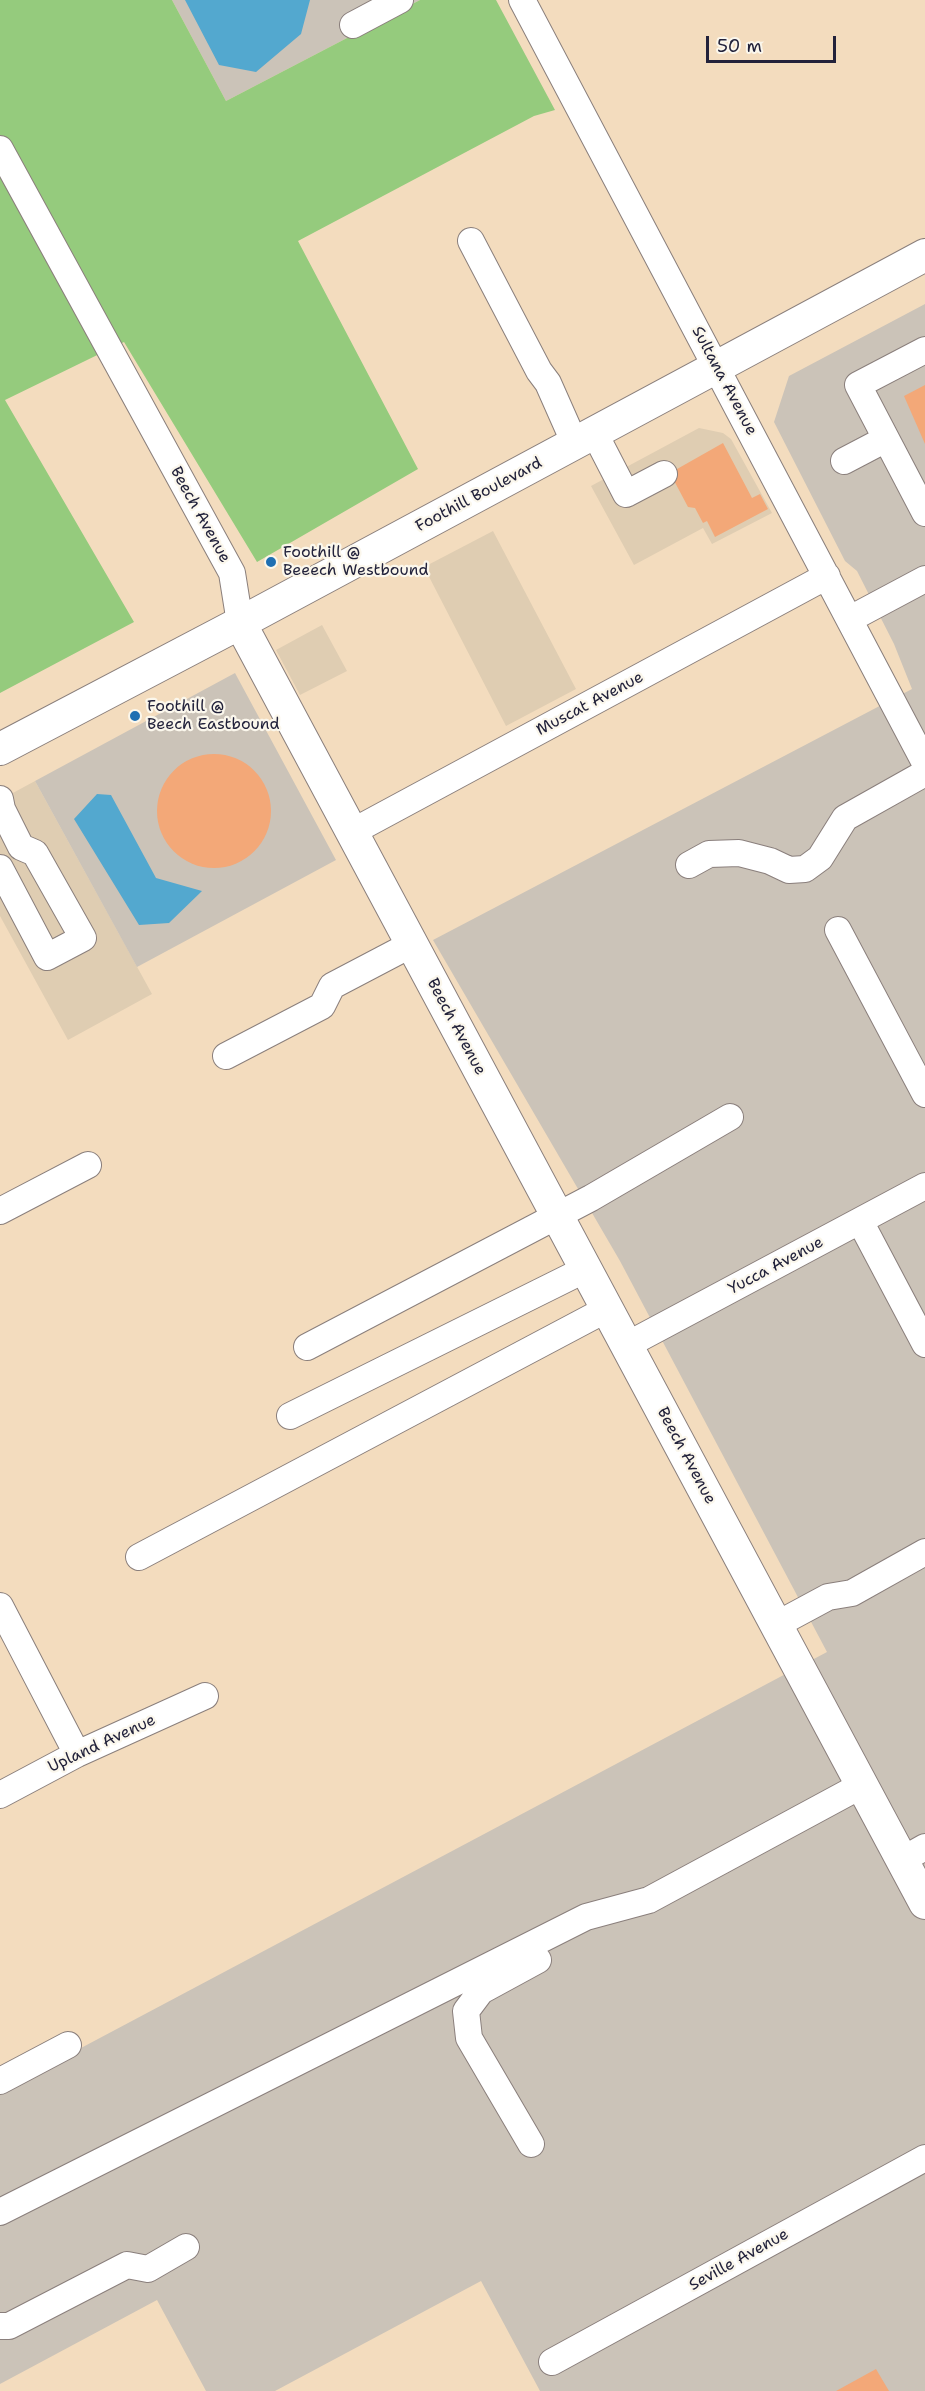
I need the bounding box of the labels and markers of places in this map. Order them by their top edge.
place label: Foothill @ Beeech Westbound [283,543,429,581]
marker: Foothill @ Beeech Westbound [264,555,278,569]
place label: Foothill @ Beech Eastbound [147,697,280,735]
marker: Foothill @ Beech Eastbound [128,709,142,723]

